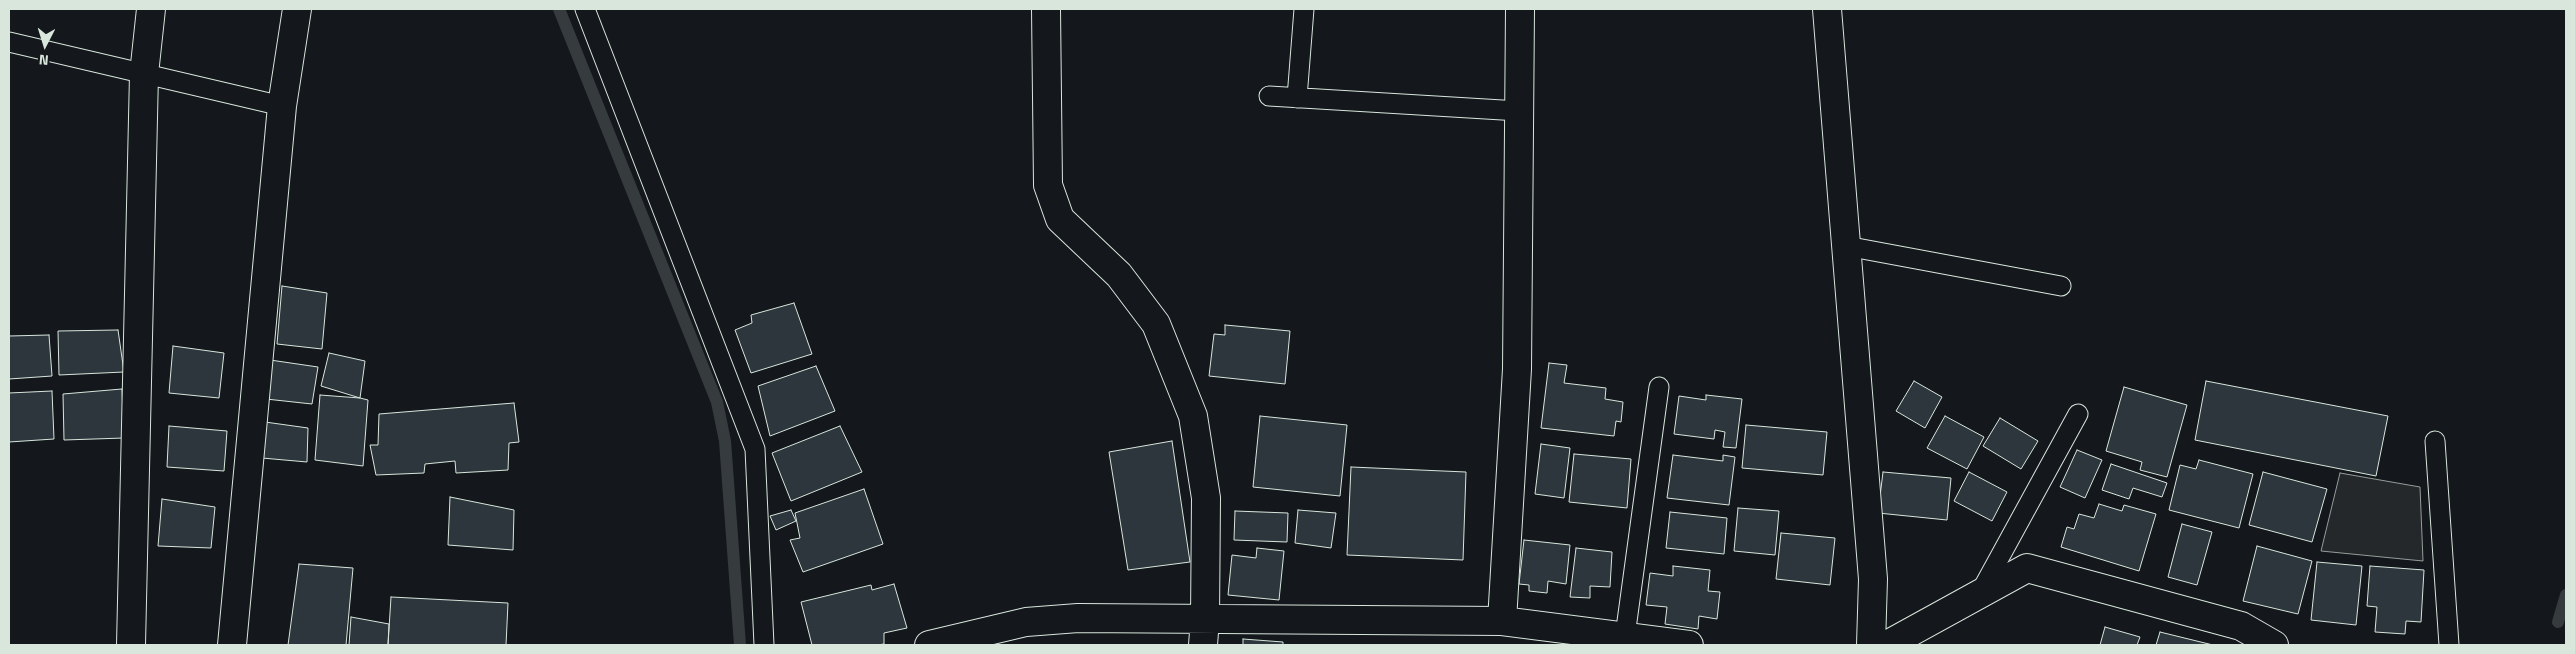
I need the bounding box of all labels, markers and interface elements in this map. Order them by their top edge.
north arrow [20,20,70,70]
text: N [38,50,49,71]

